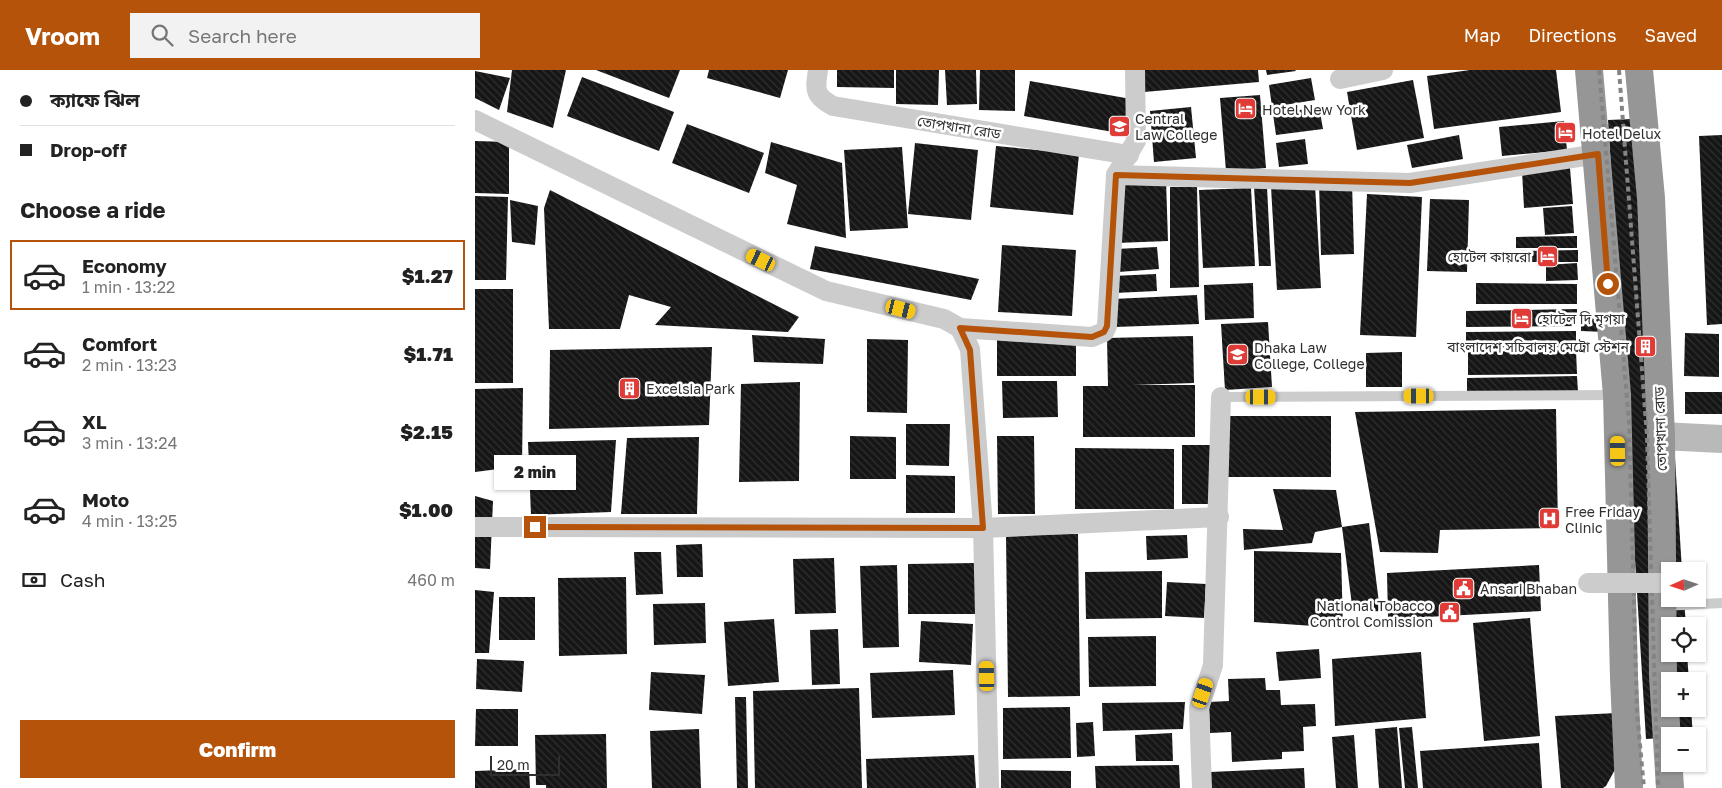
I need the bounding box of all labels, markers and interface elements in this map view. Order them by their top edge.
search box [130,13,480,58]
text: Vroom [25,21,100,50]
icon: search [148,21,176,49]
text: Search here [188,24,297,47]
text: Map [1464,24,1500,46]
text: Directions [1528,24,1616,46]
text: Saved [1644,24,1697,46]
text: ক্যাফে ঝিল [50,88,140,111]
hotel icon: Hotel New York [1234,97,1258,121]
place label: Hotel New York [1262,101,1366,118]
place label: Central Law College [1135,110,1217,143]
street label: তোপখানা রোড [916,112,1003,142]
school or university icon: Central Law College [1107,114,1131,138]
hotel icon: Hotel Delux [1554,121,1578,145]
place label: Hotel Delux [1582,125,1662,142]
text: Drop-off [50,138,127,161]
text: Choose a ride [20,196,166,223]
hotel icon: হোটেল কায়রো [1535,244,1559,268]
car [744,247,777,273]
place label: হোটেল কায়রো [1447,248,1531,265]
icon: car [22,253,67,298]
text: Economy [82,254,167,277]
text: $1.27 [402,264,453,287]
route start [1597,273,1619,295]
text: 1 min · 13:22 [82,277,175,297]
car [884,298,917,320]
hotel icon: হোটেল দি মৃগয়া [1509,306,1533,330]
place label: হোটেল দি মৃগয়া [1537,310,1625,328]
icon: car [22,331,67,376]
text: Comfort [82,332,157,355]
building icon: বাংলাদেশ সচিবালয় মেট্রো স্টেশন [1633,334,1657,358]
place label: বাংলাদেশ সচিবালয় মেট্রো স্টেশন [1446,338,1630,355]
place label: Dhaka Law College, College [1254,339,1365,372]
text: $1.71 [404,342,453,365]
school or university icon: Dhaka Law College, College [1226,343,1250,367]
text: 2 min · 13:23 [82,355,177,375]
building icon: Excelsia Park [618,376,642,400]
place label: Excelsia Park [646,380,735,397]
street label: তোপখানা রোড [1650,385,1670,471]
car [1404,389,1434,404]
car [1246,390,1276,405]
icon: car [22,409,67,454]
text: XL [82,410,107,433]
text: $2.15 [400,420,453,443]
text: 3 min · 13:24 [82,433,177,453]
car [1610,436,1625,466]
callout: 2 min [494,454,576,490]
text: 2 min [514,462,556,482]
icon: car [22,487,67,532]
text: Moto [82,488,129,511]
text: $1.00 [399,498,453,521]
place label: Free Friday Clinic [1565,503,1640,536]
hospital icon: Free Friday Clinic [1537,507,1561,531]
text: 4 min · 13:25 [82,511,177,531]
route end [524,516,546,538]
north arrow [1661,562,1706,608]
map controls [1661,562,1706,772]
icon: cash [20,566,48,594]
text: Cash [60,568,105,591]
text: 460 m [407,570,455,590]
public building icon: Ansari Bhaban [1452,576,1476,600]
place label: Ansari Bhaban [1480,580,1577,597]
place label: National Tobacco Control Comission [1310,597,1433,630]
public building icon: National Tobacco Control Comission [1437,601,1461,625]
button: locate [1661,617,1706,662]
car [979,661,994,691]
button: + [1661,672,1706,717]
car [1191,676,1214,710]
button: Confirm [20,720,455,778]
button: − [1661,727,1706,772]
scale bar [490,753,560,776]
text: 20 m [497,756,530,773]

